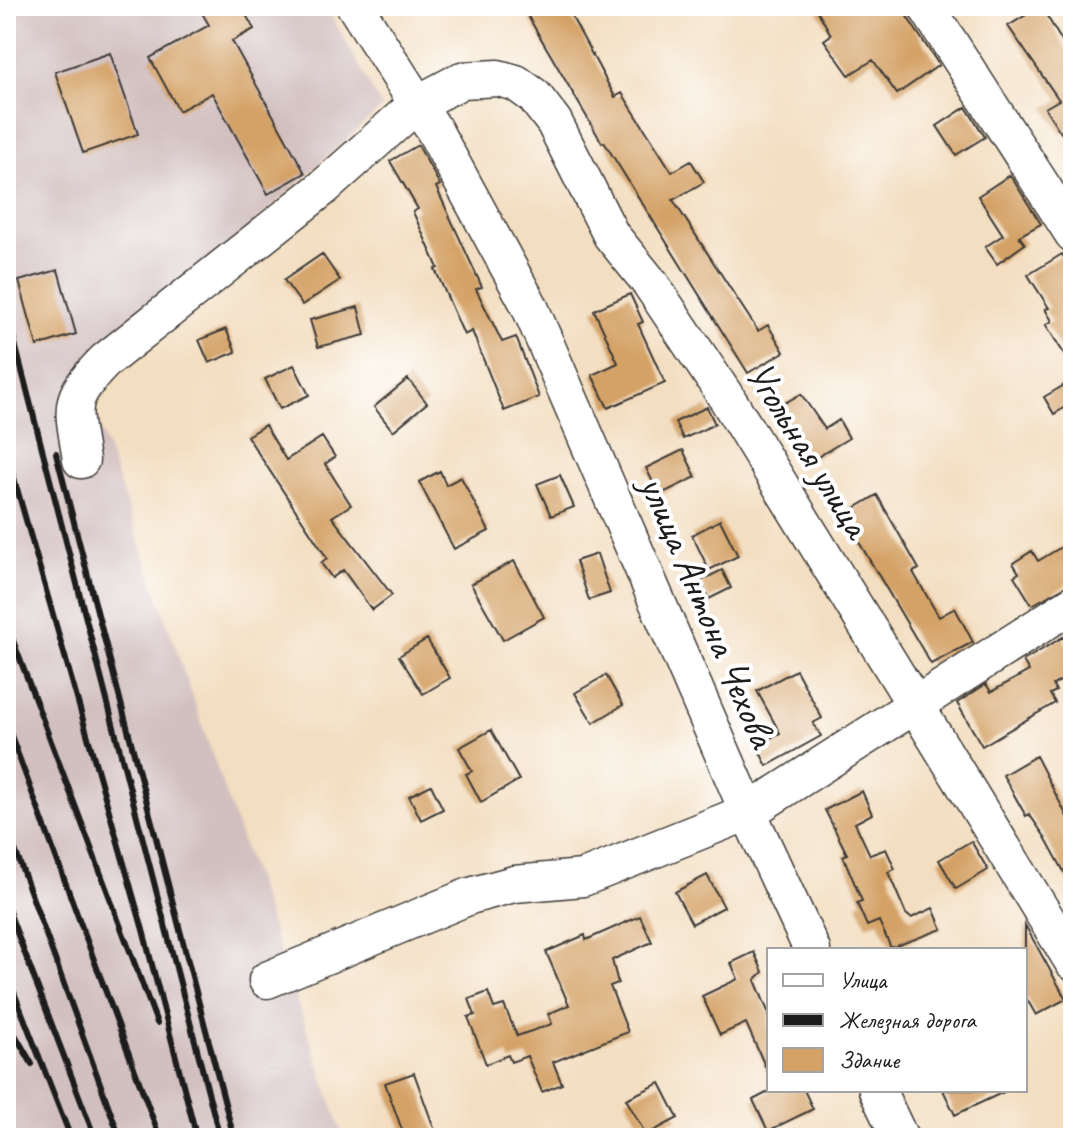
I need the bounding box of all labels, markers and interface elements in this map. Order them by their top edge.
street label: Угольная улица [735,352,884,550]
street label: улица Антона Чехова [628,466,789,757]
legend [767,948,1027,1092]
text: Улица [839,965,888,995]
text: Железная дорога [839,1005,977,1035]
text: Здание [839,1045,901,1075]

